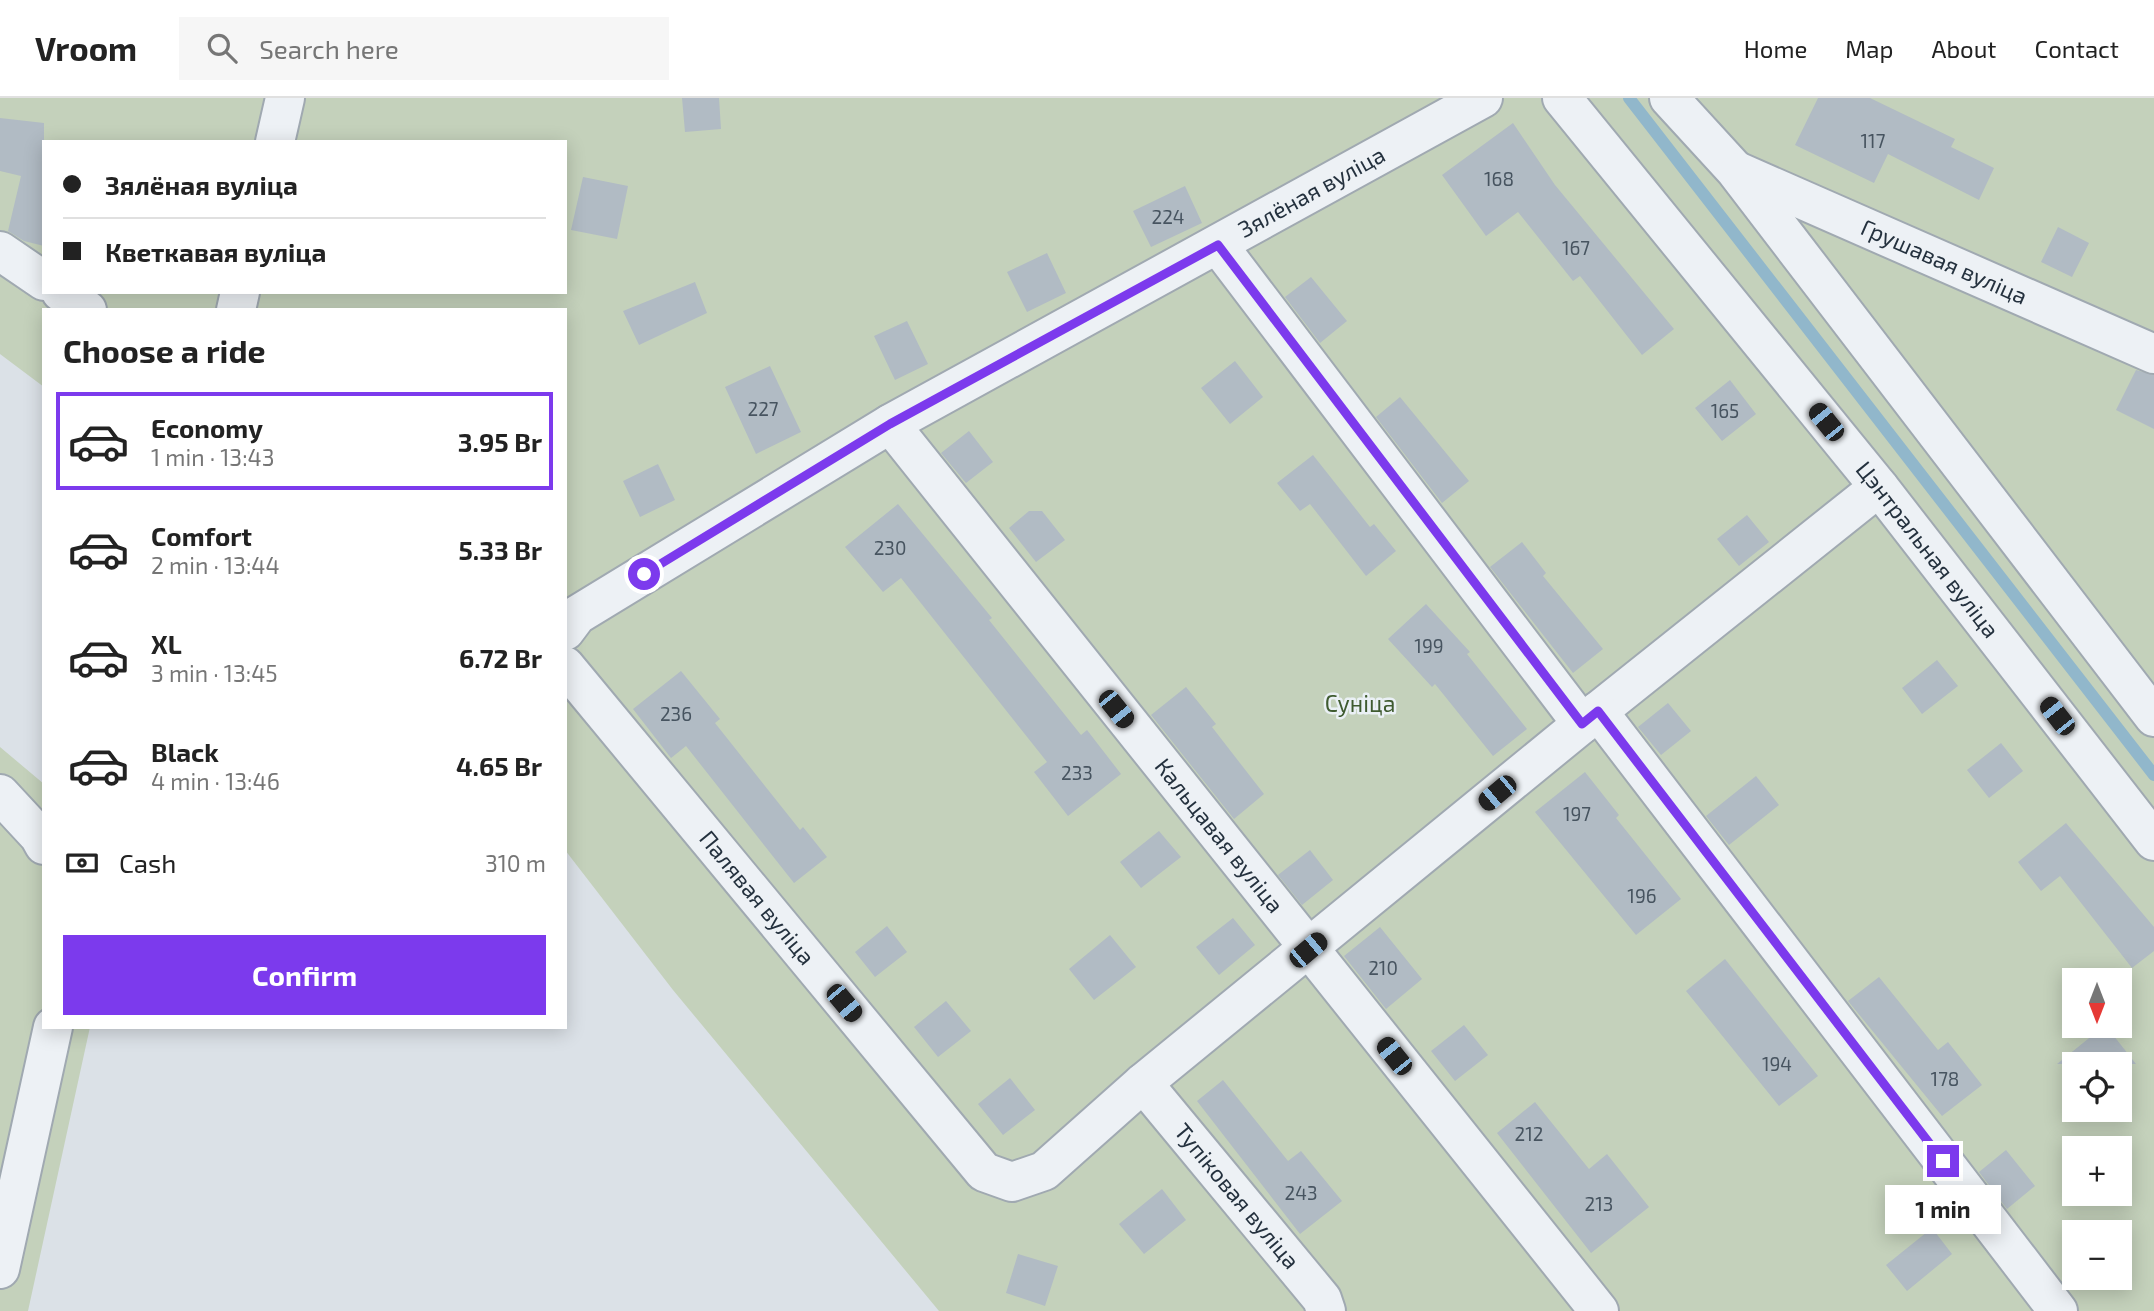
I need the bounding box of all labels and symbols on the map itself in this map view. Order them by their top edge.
house number: 117 [1861,129,1886,152]
street label: Зялёная вуліца [1233,140,1390,243]
house number: 168 [1484,167,1514,190]
house number: 224 [1151,205,1185,228]
street label: Грушавая вуліца [1857,212,2032,310]
house number: 167 [1562,236,1590,259]
house number: 227 [747,397,779,420]
house number: 165 [1711,399,1739,422]
car [1805,399,1848,445]
street label: Цэнтральная вуліца [1851,455,2006,643]
house number: 230 [874,536,906,559]
route start [628,558,660,590]
house number: 199 [1414,634,1444,657]
car [1095,686,1138,732]
park label: Суніца [1325,689,1395,718]
car [2036,693,2079,739]
house number: 236 [660,702,692,725]
street label: Кальцавая вуліца [1150,752,1290,918]
house number: 233 [1061,761,1093,784]
car [1475,771,1520,815]
house number: 197 [1563,802,1591,825]
street label: Палявая вуліца [694,824,821,970]
house number: 196 [1627,884,1657,907]
car [1286,928,1331,972]
house number: 210 [1368,956,1398,979]
north arrow [2062,968,2132,1038]
car [823,980,866,1026]
car [1373,1033,1416,1079]
house number: 194 [1762,1052,1792,1075]
house number: 178 [1931,1067,1959,1090]
street label: Тупіковая вуліца [1169,1117,1306,1274]
house number: 212 [1515,1122,1543,1145]
route end [1927,1145,1959,1177]
house number: 243 [1285,1181,1317,1204]
callout: 1 min [1885,1186,2001,1234]
house number: 213 [1585,1192,1613,1215]

